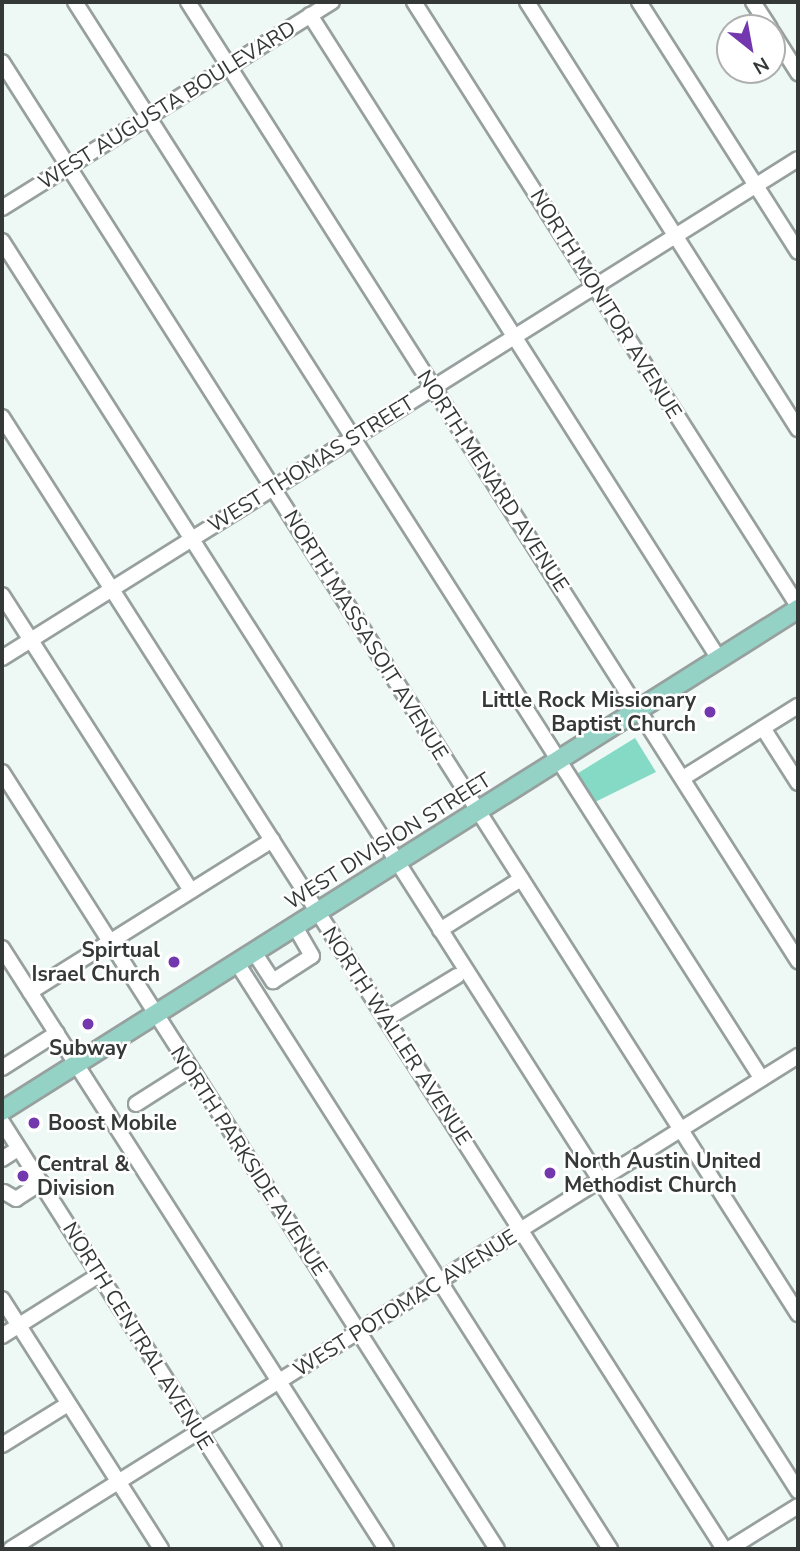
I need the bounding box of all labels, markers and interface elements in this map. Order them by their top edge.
north arrow [716,14,786,84]
street label: WEST AUGUSTA BOULEVARD [34,15,300,195]
text: N [748,50,774,80]
street label: NORTH MONITOR AVENUE [525,185,687,423]
street label: NORTH MENARD AVENUE [412,365,574,597]
street label: WEST THOMAS STREET [203,390,419,538]
street label: NORTH MASSASOIT AVENUE [279,505,453,765]
place label: Little Rock Missionary Baptist Church [481,687,696,737]
marker: Little Rock Missionary Baptist Church [702,704,718,720]
street label: WEST DIVISION STREET [280,767,496,915]
street label: NORTH WALLER AVENUE [317,922,477,1150]
place label: Spirtual Israel Church [32,937,160,987]
marker: Spirtual Israel Church [166,954,182,970]
marker: Subway [80,1016,96,1032]
place label: Subway [49,1035,127,1061]
street label: NORTH PARKSIDE AVENUE [165,1042,333,1280]
place label: Boost Mobile [48,1110,177,1136]
marker: Boost Mobile [26,1115,42,1131]
place label: North Austin United Methodist Church [564,1148,761,1198]
place label: Central & Division [37,1151,129,1201]
marker: North Austin United Methodist Church [542,1165,558,1181]
marker: Central & Division [15,1168,31,1184]
street label: NORTH CENTRAL AVENUE [57,1218,219,1454]
street label: WEST POTOMAC AVENUE [289,1224,521,1382]

